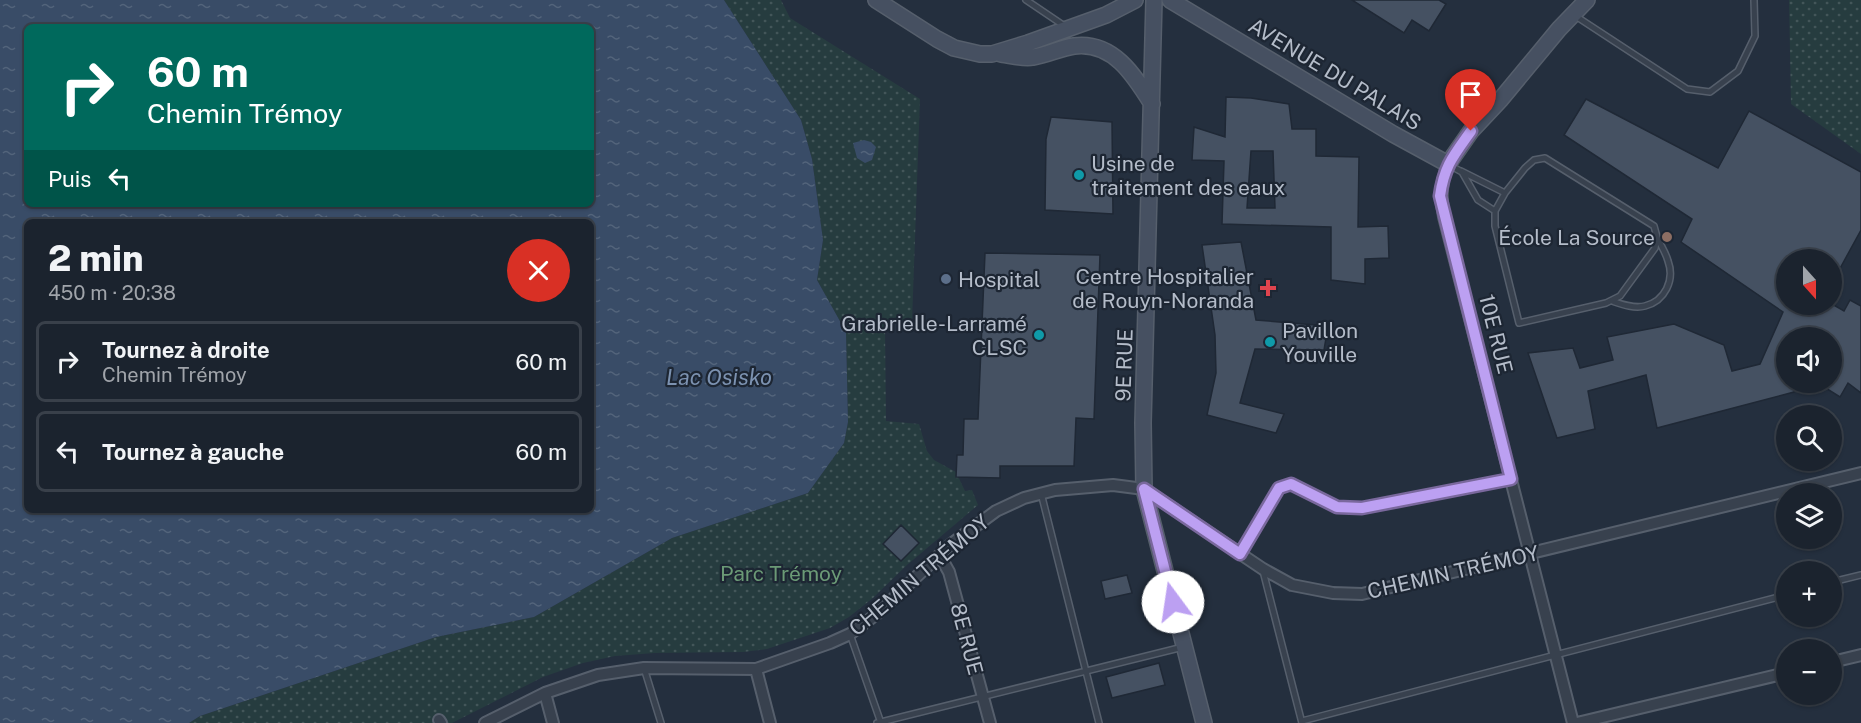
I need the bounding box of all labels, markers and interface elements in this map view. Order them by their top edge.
street label: AVENUE DU PALAIS [1244,13,1426,135]
text: 60 m [147,47,249,96]
icon: right [48,48,126,126]
pin [1445,69,1496,131]
icon: arrive [1454,78,1487,111]
text: Chemin Trémoy [147,97,342,129]
place label: Usine de traitement des eaux [1091,151,1286,200]
icon: left [103,162,136,195]
text: Puis [48,166,91,192]
marker: Usine de traitement des eaux [1072,168,1086,182]
place label: École La Source [1498,225,1655,250]
marker: École La Source [1660,230,1674,244]
text: 2 min [48,237,144,279]
button: close [507,239,570,302]
north arrow [1776,249,1842,315]
map controls [1776,249,1842,705]
place label: Centre Hospitalier de Rouyn-Noranda [1072,264,1254,313]
place label: Hospital [958,267,1040,292]
marker: Hospital [939,272,953,286]
marker: Centre Hospitalier de Rouyn-Noranda [1259,279,1277,297]
text: 450 m · 20:38 [48,281,176,305]
street label: 10E RUE [1474,292,1518,376]
place label: Grabrielle-Larramé CLSC [841,311,1027,360]
place label: Pavillon Youville [1282,318,1358,367]
button: sound [1776,327,1842,393]
marker: Grabrielle-Larramé CLSC [1032,328,1046,342]
street label: 9E RUE [1110,328,1138,402]
marker: Pavillon Youville [1263,335,1277,349]
text: Tournez à droite [102,337,270,363]
icon: right [51,345,84,378]
text: 60 m [516,349,567,375]
text: Chemin Trémoy [102,363,247,387]
water label: Lac Osisko [666,364,772,390]
button: search [1776,405,1842,471]
icon: left [51,435,84,468]
text: Tournez à gauche [102,439,284,465]
text: 60 m [516,439,567,465]
button: layers [1776,483,1842,549]
street label: CHEMIN TRÉMOY [844,509,994,641]
street label: CHEMIN TRÉMOY [1365,540,1541,604]
park label: Parc Trémoy [720,561,842,586]
button: + [1776,561,1842,627]
position arrow [1141,570,1205,634]
street label: 8E RUE [945,600,989,678]
button: − [1776,639,1842,705]

